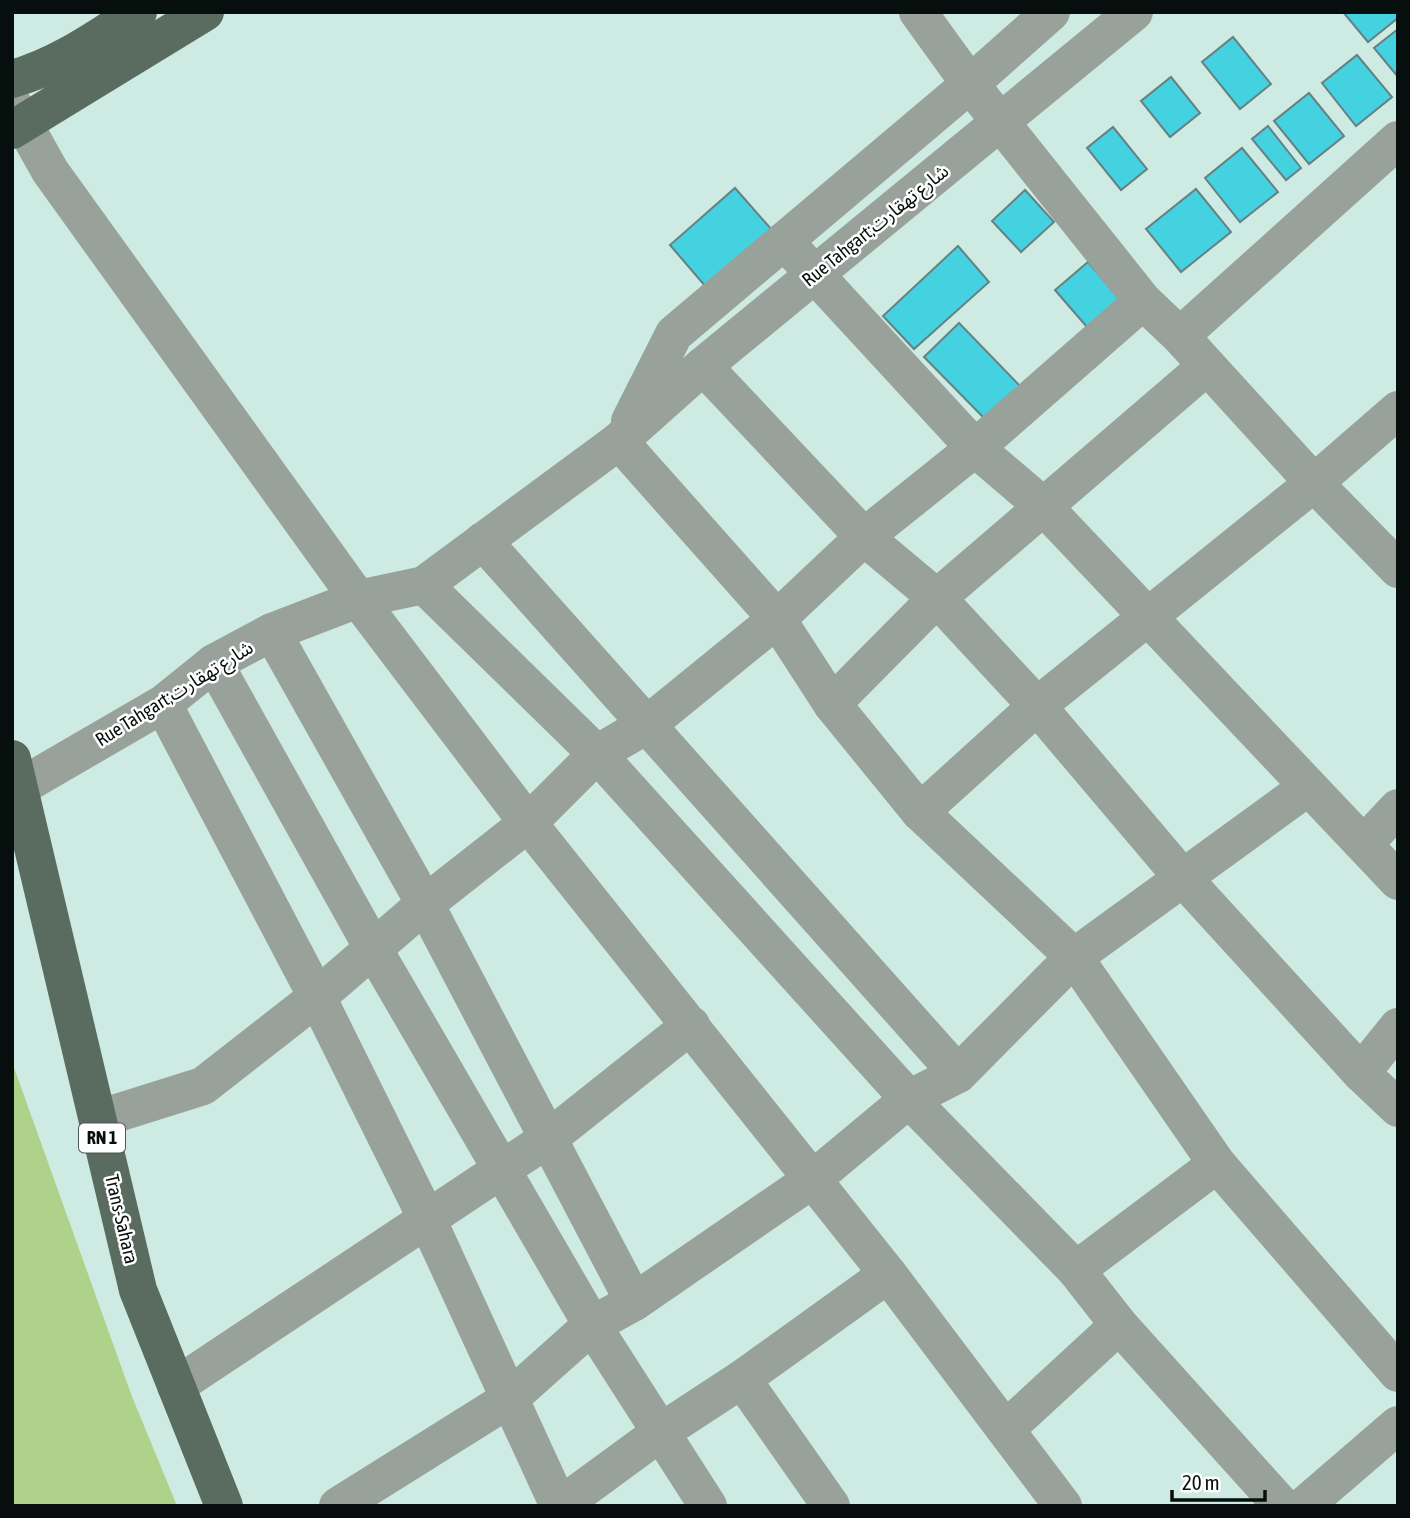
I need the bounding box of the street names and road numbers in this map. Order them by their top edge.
street label: Rue Tahgart;شارع تهقارت [798,159,954,293]
street label: Rue Tahgart;شارع تهقارت [91,636,258,753]
road number: RN 1 [79,1124,125,1153]
street label: Trans-Sahara [101,1172,143,1266]

